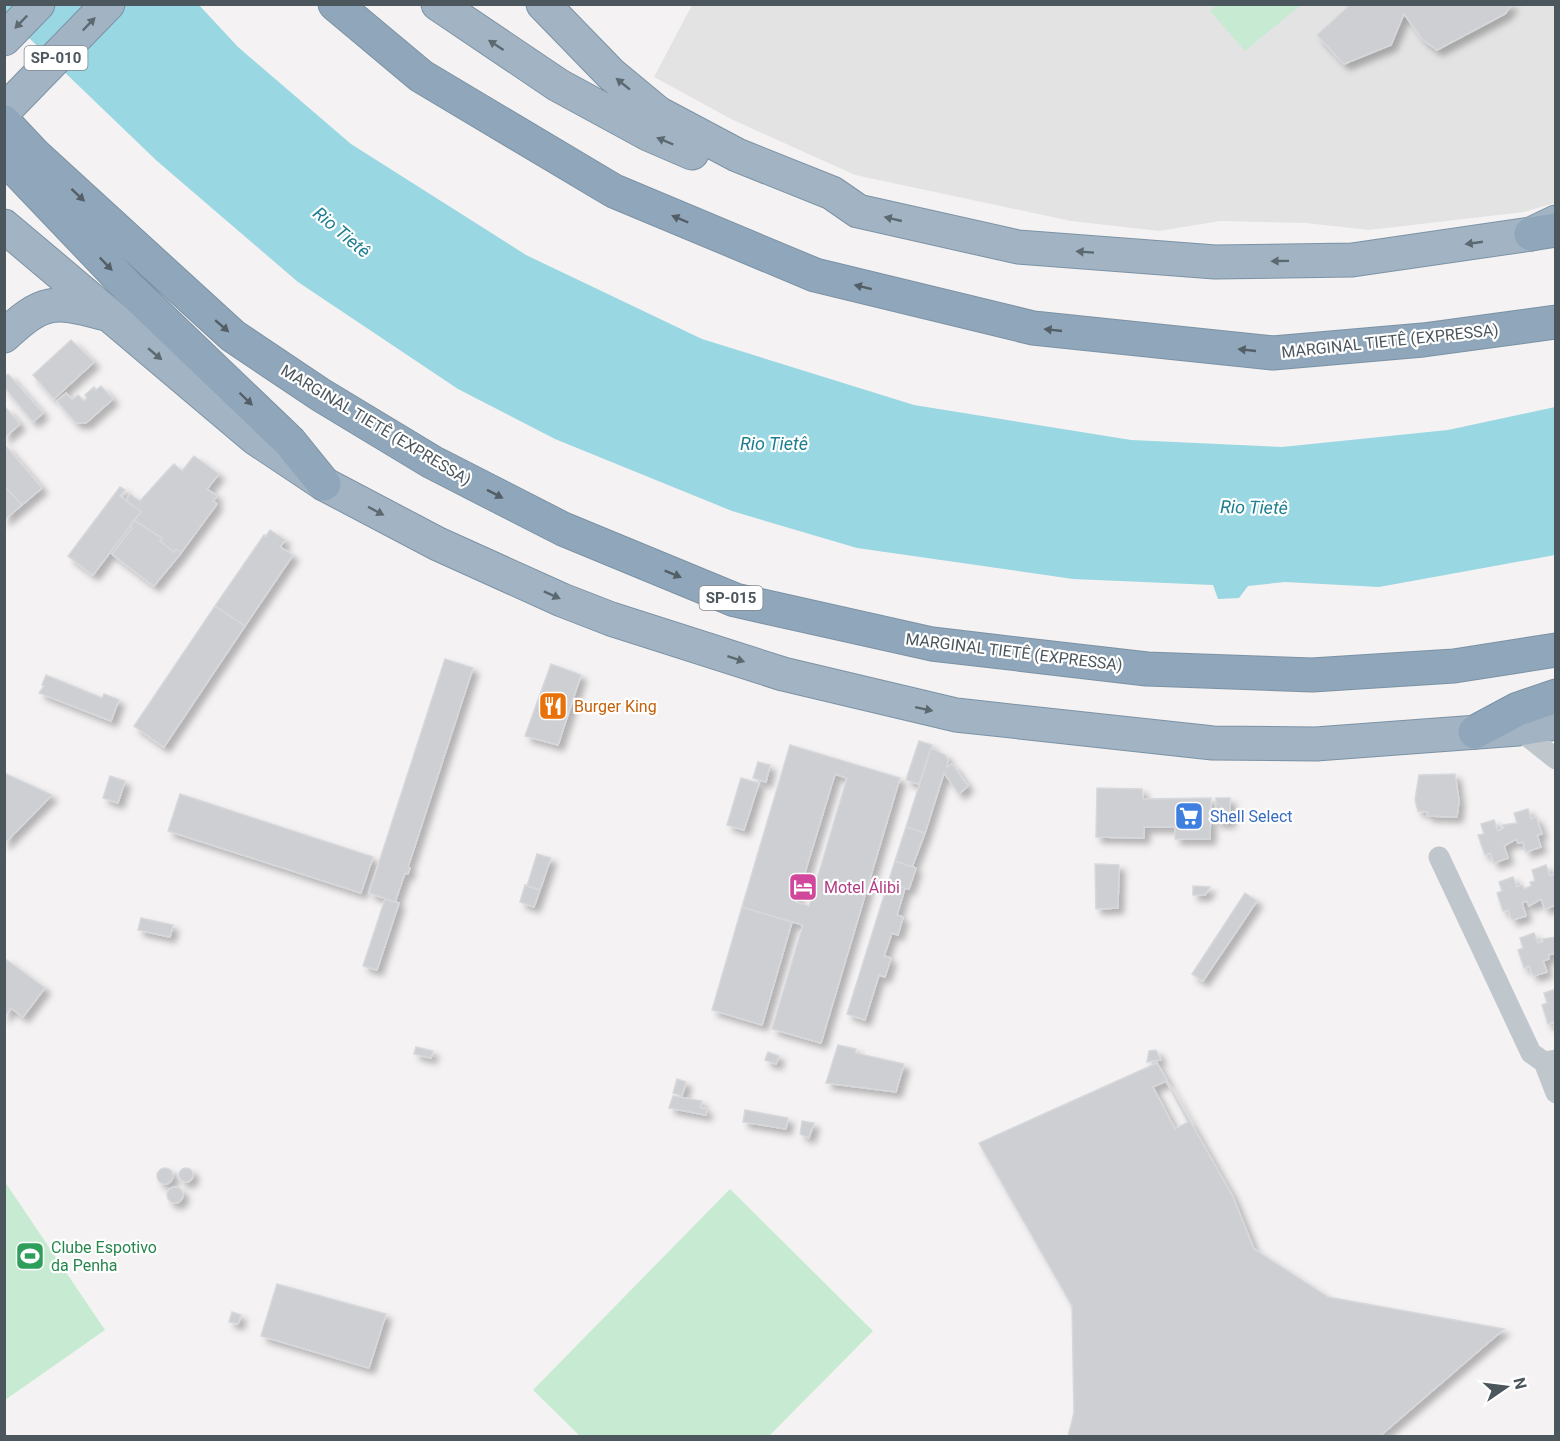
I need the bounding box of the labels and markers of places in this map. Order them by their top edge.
restaurant icon: Burger King [537,690,569,722]
place label: Burger King [574,697,657,716]
supermarket icon: Shell Select [1173,800,1205,832]
place label: Shell Select [1210,807,1293,826]
hotel icon: Motel Álibi [787,871,819,903]
place label: Motel Álibi [824,878,900,897]
place label: Clube Espotivo da Penha [51,1238,157,1275]
sports icon: Clube Espotivo da Penha [14,1240,46,1272]

